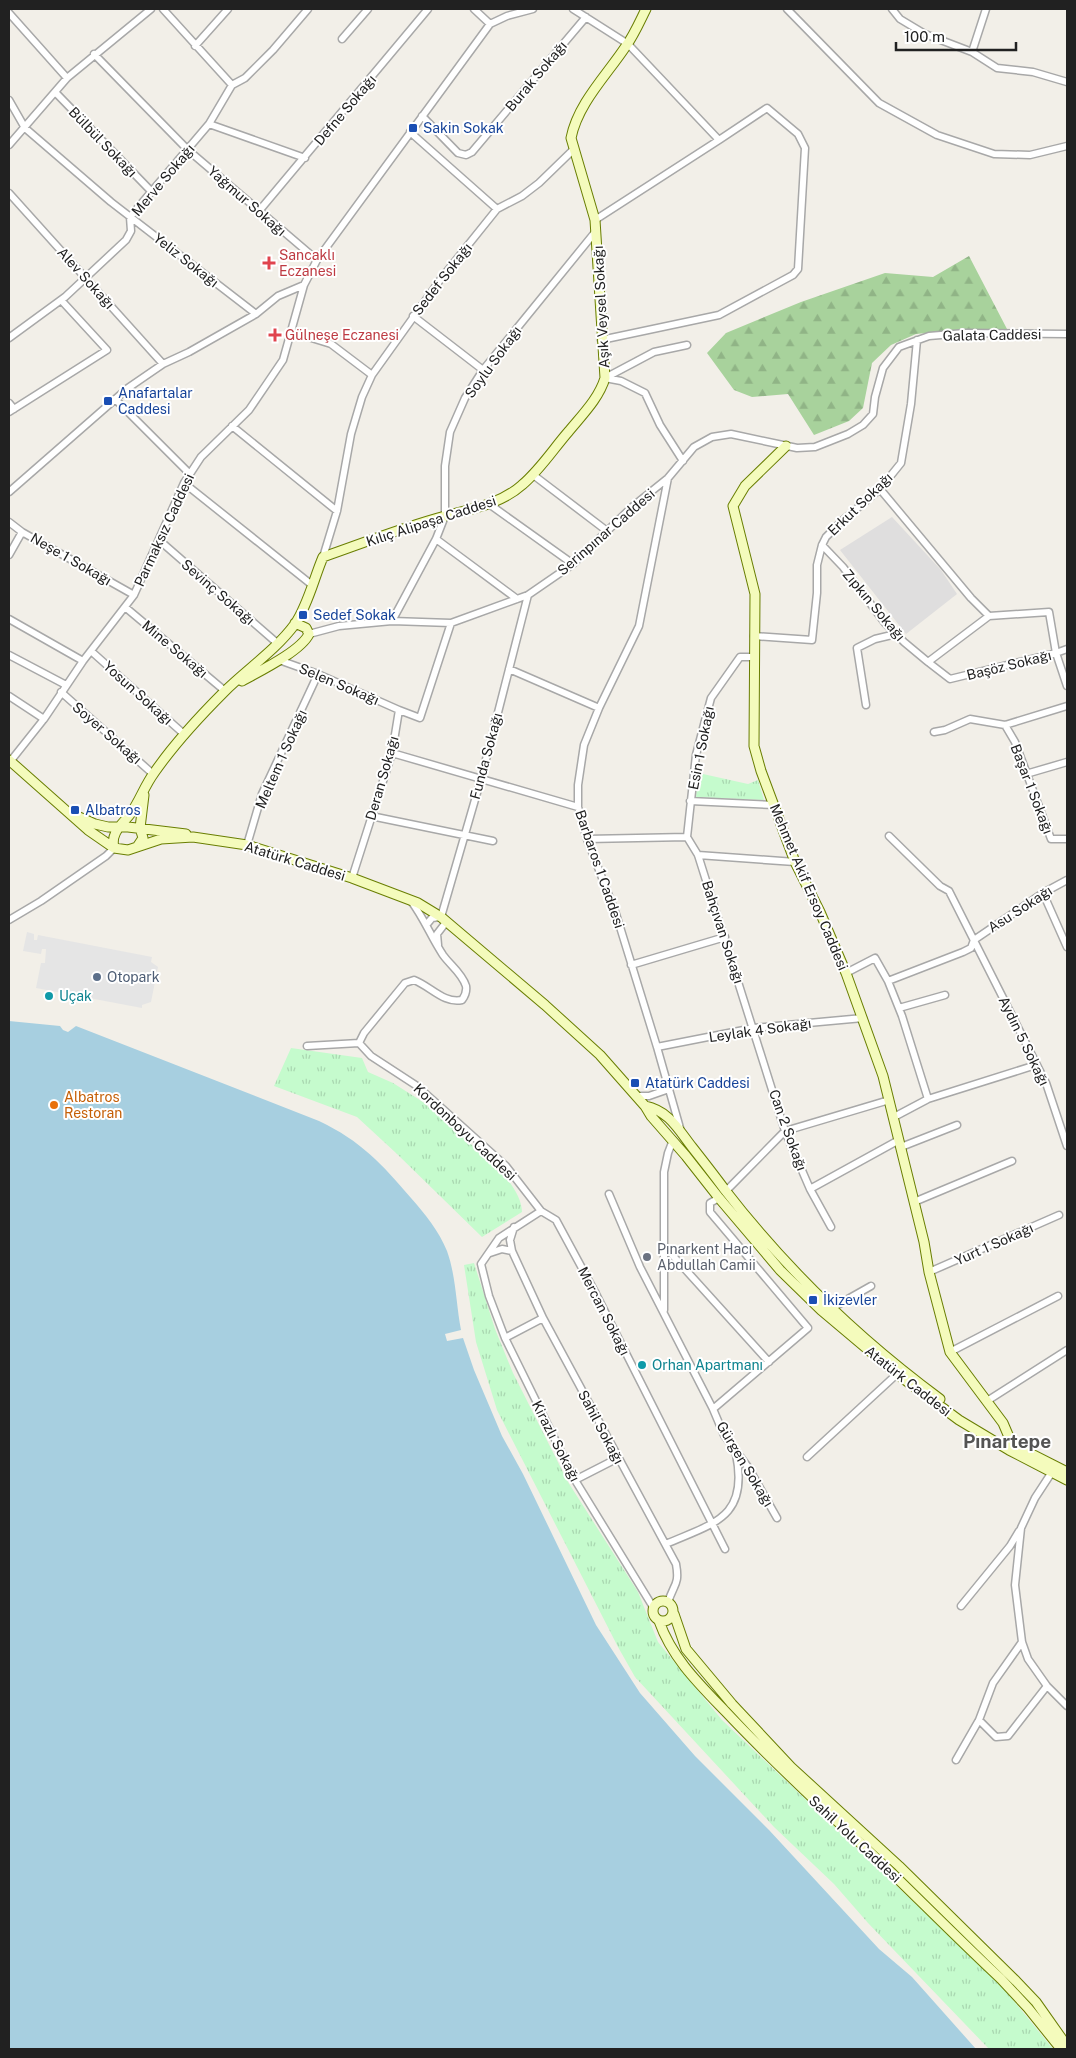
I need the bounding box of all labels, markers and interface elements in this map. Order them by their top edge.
scale bar [896,20,1016,52]
text: 100 m [904,28,945,45]
street label: Burak Sokağı [502,38,570,114]
street label: Defne Sokağı [311,72,379,148]
street label: Bülbül Sokağı [66,104,140,180]
place label: Sakin Sokak [423,120,504,136]
marker: Sakin Sokak [407,122,419,134]
street label: Merve Sokağı [128,141,198,219]
street label: Yağmur Sokağı [205,163,289,239]
street label: Yeliz Sokağı [150,230,222,290]
street label: Sedef Sokağı [409,240,475,318]
street label: Alev Sokağı [54,244,118,312]
street label: Aşık Veysel Sokağı [590,245,612,369]
place label: Sancaklı Eczanesi [279,247,336,279]
marker: Sancaklı Eczanesi [263,257,275,269]
street label: Soylu Sokağı [462,323,524,401]
street label: Galata Caddesi [943,326,1041,344]
place label: Gülneşe Eczanesi [285,327,399,343]
marker: Gülneşe Eczanesi [269,329,281,341]
place label: Anafartalar Caddesi [118,385,193,417]
marker: Anafartalar Caddesi [102,395,114,407]
street label: Erkut Sokağı [824,469,896,539]
street label: Parmaksız Caddesi [131,471,197,589]
street label: Serinpınar Caddesi [554,486,658,578]
street label: Kılıç Alipaşa Caddesi [364,492,498,550]
street label: Neşe 1 Sokağı [28,529,114,589]
street label: Sevinç Sokağı [178,556,258,628]
street label: Zıpkın Sokağı [840,566,908,644]
place label: Sedef Sokak [313,607,396,623]
marker: Sedef Sokak [297,609,309,621]
street label: Mine Sokağı [139,617,211,681]
street label: Başöz Sokağı [965,647,1053,683]
street label: Yosun Sokağı [100,658,176,728]
street label: Selen Sokağı [297,660,381,708]
street label: Soyer Sokağı [69,699,145,767]
street label: Esin 1 Sokağı [685,705,717,791]
street label: Meltem 1 Sokağı [252,707,310,811]
street label: Funda Sokağı [467,711,505,801]
street label: Deran Sokağı [362,734,402,822]
street label: Başar 1 Sokağı [1008,742,1056,836]
street label: Mehmet Akif Ersoy Caddesi [767,801,851,973]
place label: Albatros [85,802,141,818]
marker: Albatros [69,804,81,816]
street label: Barbaros 1 Caddesi [572,808,628,930]
street label: Atatürk Caddesi [243,838,347,884]
street label: Bahçıvan Sokağı [699,879,747,985]
street label: Asu Sokağı [985,882,1055,936]
place label: Otopark [107,969,160,985]
marker: Otopark [91,971,103,983]
place label: Uçak [59,988,92,1004]
marker: Uçak [43,990,55,1002]
street label: Aydın 5 Sokağı [996,994,1052,1088]
street label: Leylak 4 Sokağı [708,1015,812,1045]
place label: Atatürk Caddesi [645,1075,750,1091]
marker: Atatürk Caddesi [629,1077,641,1089]
street label: Kordonboyu Caddesi [410,1080,520,1184]
street label: Can 2 Sokağı [766,1087,810,1173]
place label: Albatros Restoran [64,1089,122,1121]
marker: Albatros Restoran [48,1099,60,1111]
street label: Yurt 1 Sokağı [952,1220,1036,1268]
place label: Pınarkent Hacı Abdullah Camii [657,1241,756,1273]
marker: Pınarkent Hacı Abdullah Camii [641,1251,653,1263]
street label: Mercan Sokağı [575,1264,633,1358]
place label: İkizevler [823,1290,877,1308]
marker: İkizevler [807,1294,819,1306]
street label: Atatürk Caddesi [862,1342,954,1420]
place label: Orhan Apartmanı [652,1357,763,1373]
marker: Orhan Apartmanı [636,1359,648,1371]
street label: Sahil Sokağı [575,1387,627,1467]
street label: Kirazlı Sokağı [529,1398,583,1484]
street label: Gürgen Sokağı [713,1419,777,1509]
district label: Pınartepe [963,1430,1051,1452]
street label: Sahil Yolu Caddesi [806,1792,904,1886]

